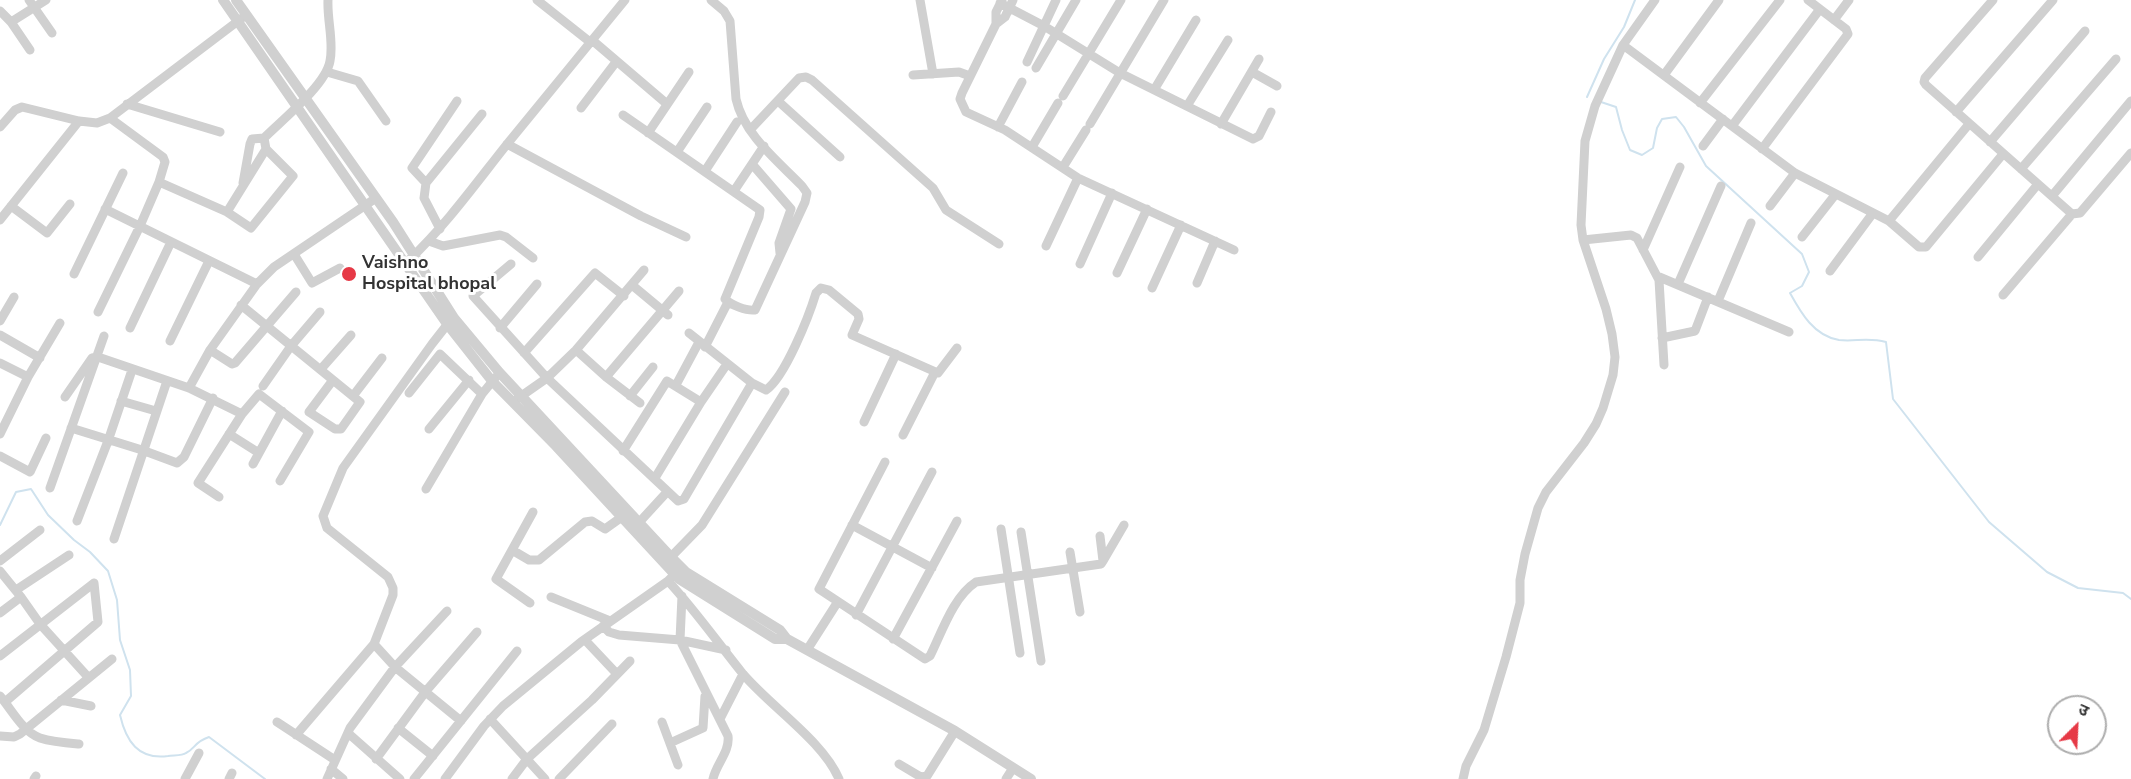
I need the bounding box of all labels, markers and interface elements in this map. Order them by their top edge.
place label: Vaishno Hospital bhopal [362,253,496,296]
marker: Vaishno Hospital bhopal [340,265,358,283]
north arrow [2047,695,2107,755]
text: उ [2075,698,2092,722]

